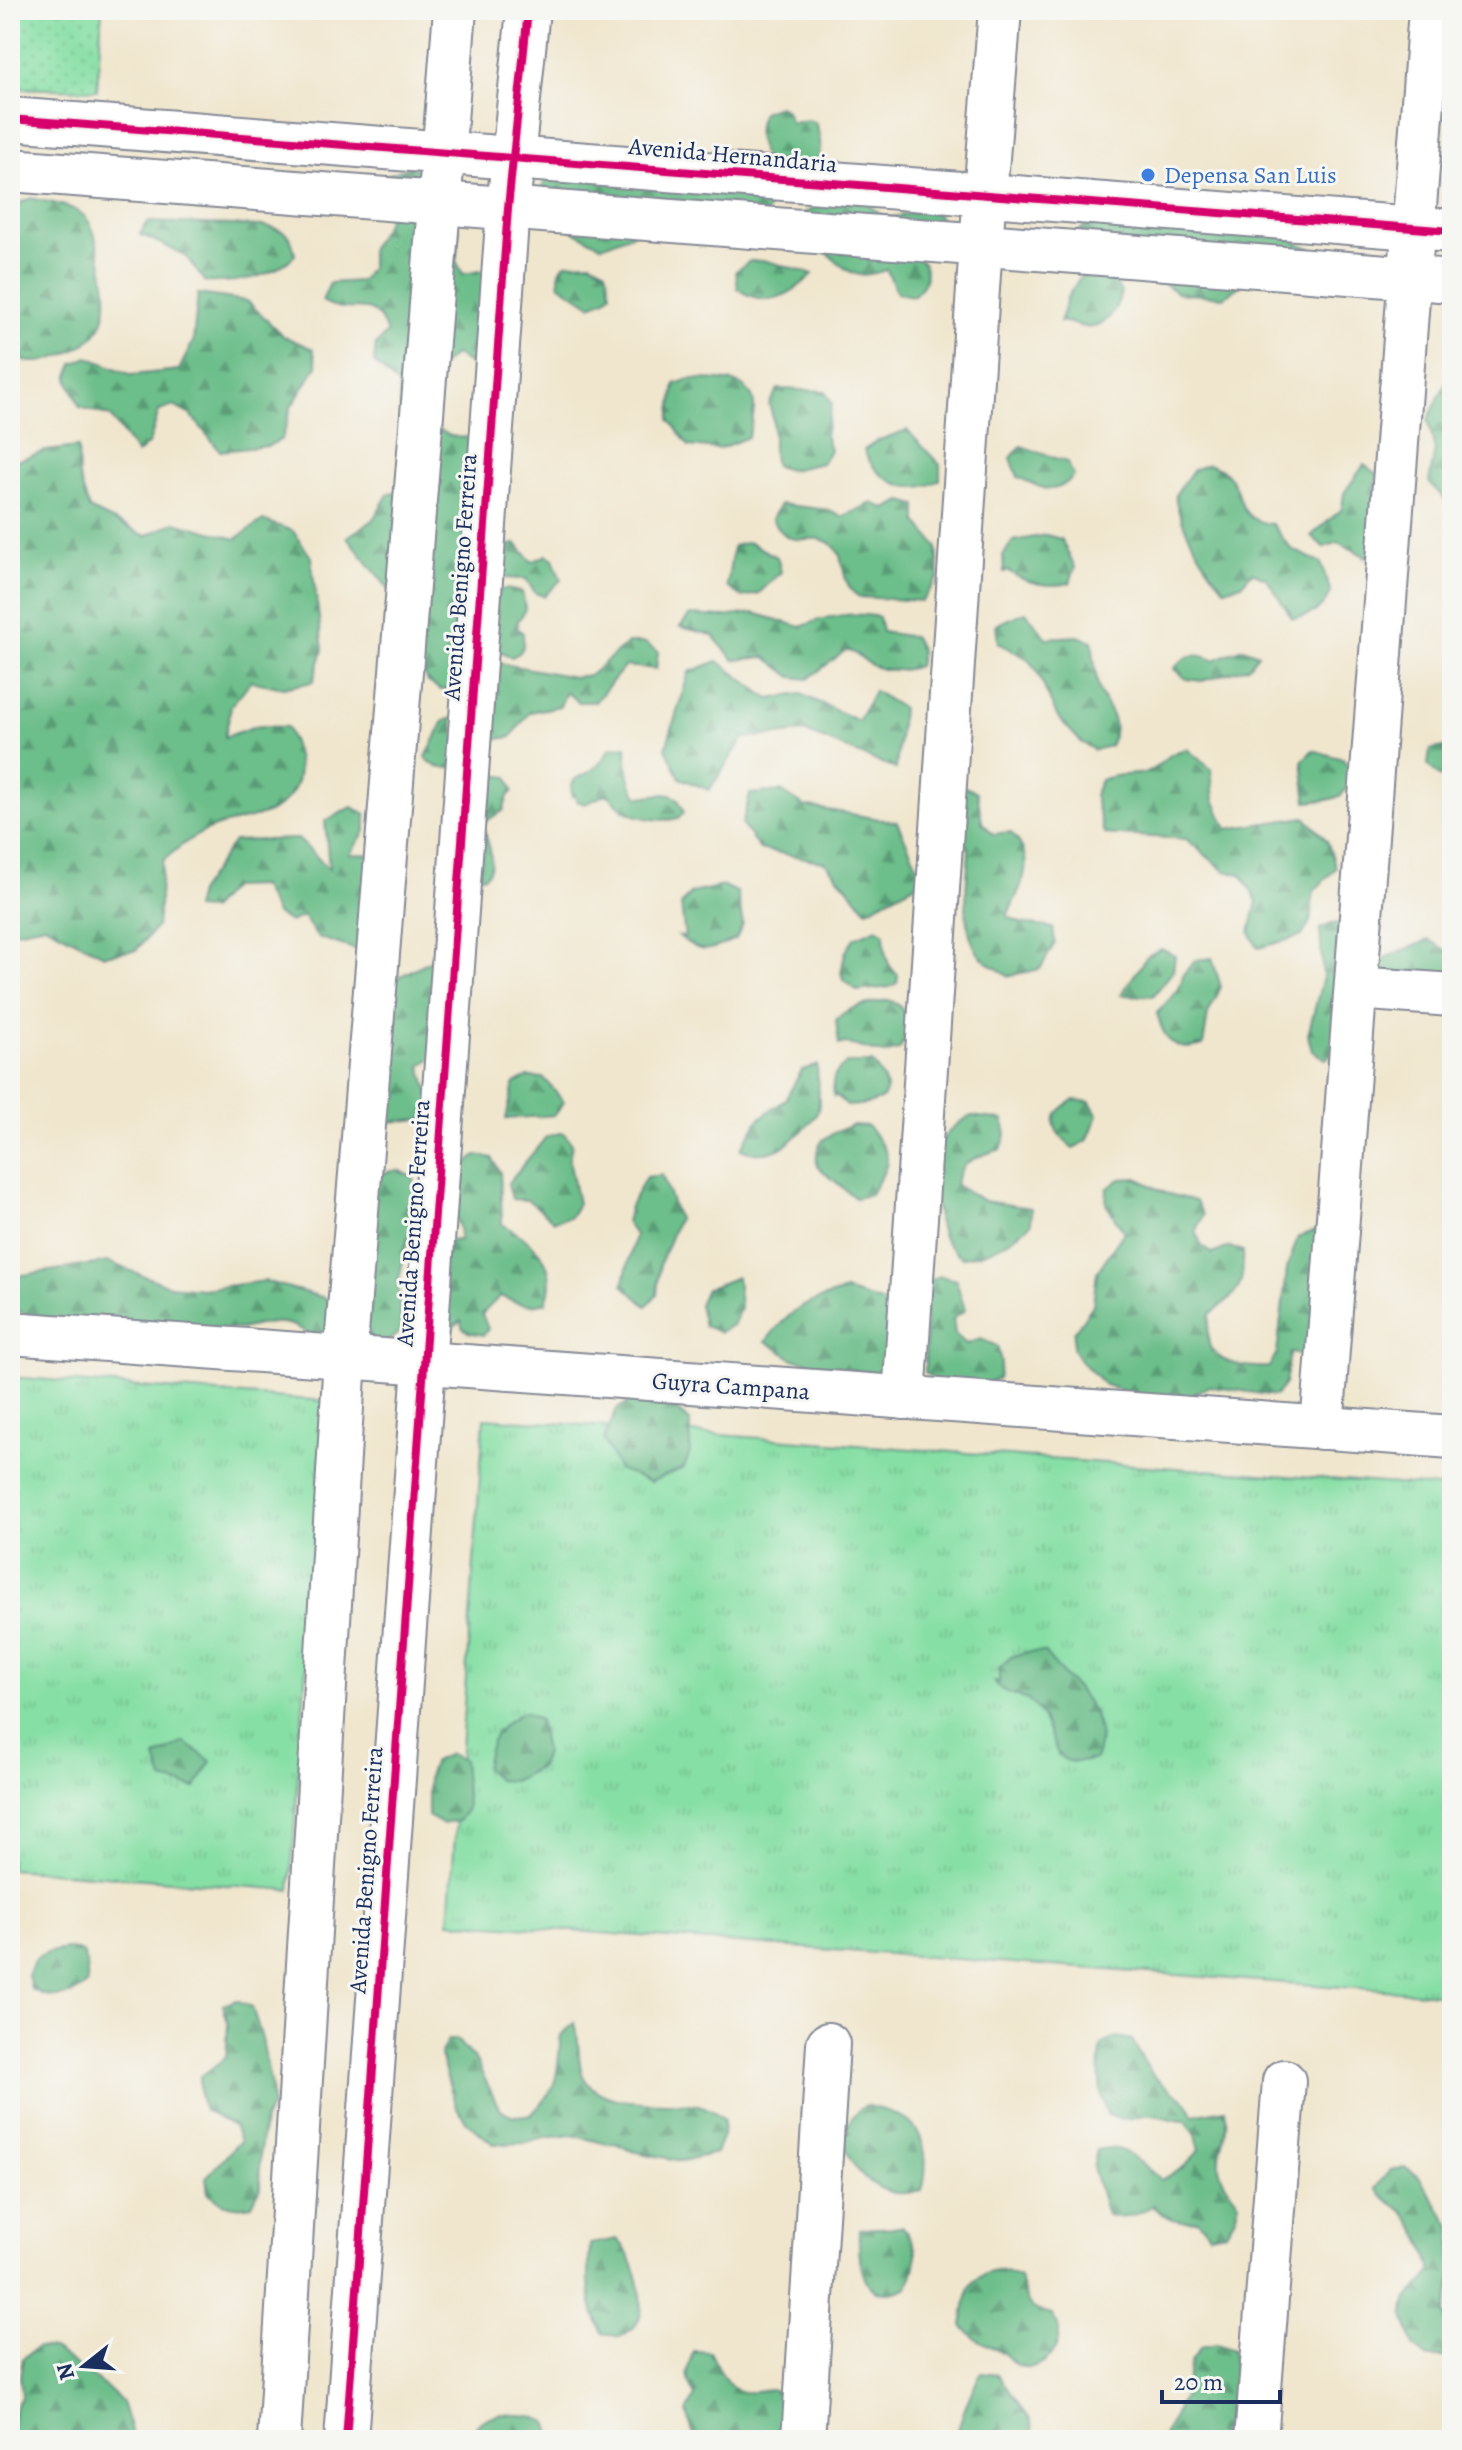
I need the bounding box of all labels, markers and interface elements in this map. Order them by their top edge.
street label: Avenida Hernandaria [626,130,840,180]
place label: Depensa San Luis [1164,159,1337,191]
marker: Depensa San Luis [1139,166,1157,184]
street label: Avenida Benigno Ferreira [435,452,485,703]
street label: Avenida Benigno Ferreira [388,1098,438,1349]
street label: Guyra Campana [651,1365,812,1408]
street label: Avenida Benigno Ferreira [341,1745,391,1996]
north arrow [44,2326,124,2406]
scale bar [1162,2354,1280,2404]
text: N [49,2360,83,2384]
text: 20 m [1174,2366,1223,2398]

